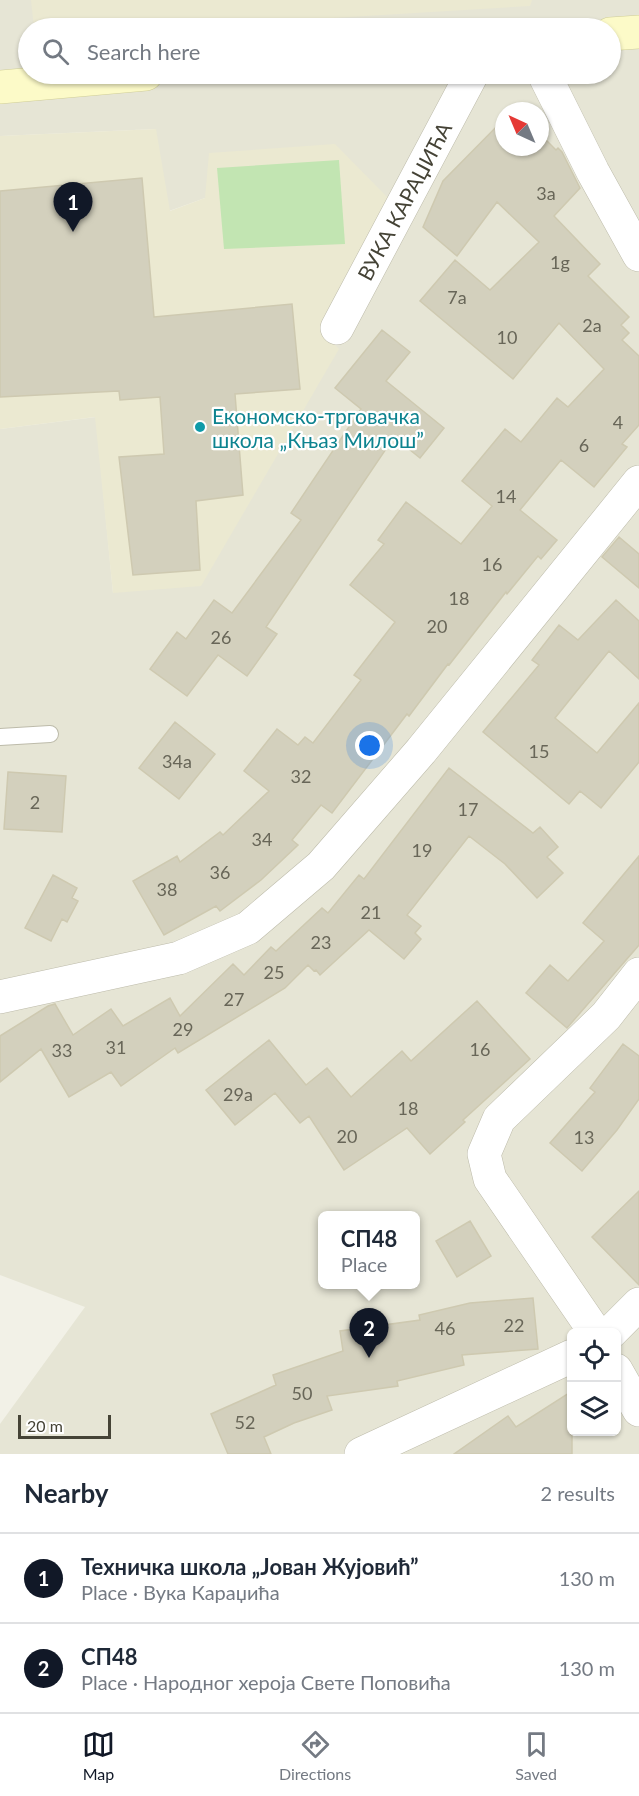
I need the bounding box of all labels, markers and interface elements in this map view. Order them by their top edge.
search box [18,18,621,84]
icon: search [39,35,72,68]
text: Search here [87,38,200,65]
north arrow [495,102,549,156]
street label: ВУКА КАРАЏИЋА [352,117,457,284]
pin: 1 [54,182,92,232]
house number: 3a [536,182,556,204]
house number: 1g [550,251,570,273]
house number: 7a [447,286,467,308]
house number: 2a [582,314,602,336]
house number: 10 [497,326,517,348]
place label: Економско-трговачка школа „Књаз Милош” [212,403,424,452]
house number: 4 [613,411,623,433]
marker: Економско-трговачка школа „Књаз Милош” [193,420,207,434]
house number: 6 [579,434,589,456]
house number: 14 [496,485,516,507]
house number: 16 [482,553,502,575]
house number: 18 [449,587,469,609]
house number: 20 [427,615,447,637]
house number: 26 [211,626,231,648]
your location [355,731,384,760]
house number: 15 [529,740,549,762]
house number: 34a [162,750,192,772]
house number: 32 [291,765,311,787]
house number: 2 [30,791,40,813]
house number: 17 [458,798,478,820]
house number: 34 [252,828,272,850]
house number: 19 [412,839,432,861]
house number: 36 [210,861,230,883]
house number: 38 [157,878,177,900]
house number: 21 [361,901,381,923]
house number: 23 [311,931,331,953]
house number: 25 [264,961,284,983]
house number: 27 [224,988,244,1010]
house number: 29 [173,1018,193,1040]
house number: 31 [106,1036,126,1058]
house number: 16 [470,1038,490,1060]
house number: 33 [52,1039,72,1061]
house number: 29a [223,1083,253,1105]
house number: 18 [398,1097,418,1119]
house number: 20 [337,1125,357,1147]
house number: 13 [574,1126,594,1148]
popup [318,1211,420,1289]
text: СП48 [341,1225,397,1252]
text: Place [341,1252,387,1276]
pin: 2 [350,1308,388,1358]
house number: 22 [504,1314,524,1336]
house number: 46 [435,1317,455,1339]
map controls [567,1328,621,1436]
button: locate [567,1328,621,1382]
house number: 50 [292,1382,312,1404]
button: layers [567,1382,621,1436]
house number: 52 [235,1411,255,1433]
scale bar [18,1412,111,1440]
text: 20 m [27,1416,63,1435]
text: Nearby [24,1477,109,1509]
text: 2 results [540,1481,615,1505]
text: Техничка школа „Јован Жујовић” [81,1553,419,1580]
text: 1 [38,1566,49,1590]
text: 130 m [559,1566,615,1590]
text: Place · Вука Караџића [81,1580,280,1604]
text: СП48 [81,1643,137,1670]
text: 2 [38,1656,49,1680]
text: 130 m [559,1656,615,1680]
text: Place · Народног хероја Свете Поповића [81,1670,451,1694]
tab: Map [82,1728,115,1783]
tab: Directions [279,1728,351,1783]
tab: Saved [515,1728,557,1783]

